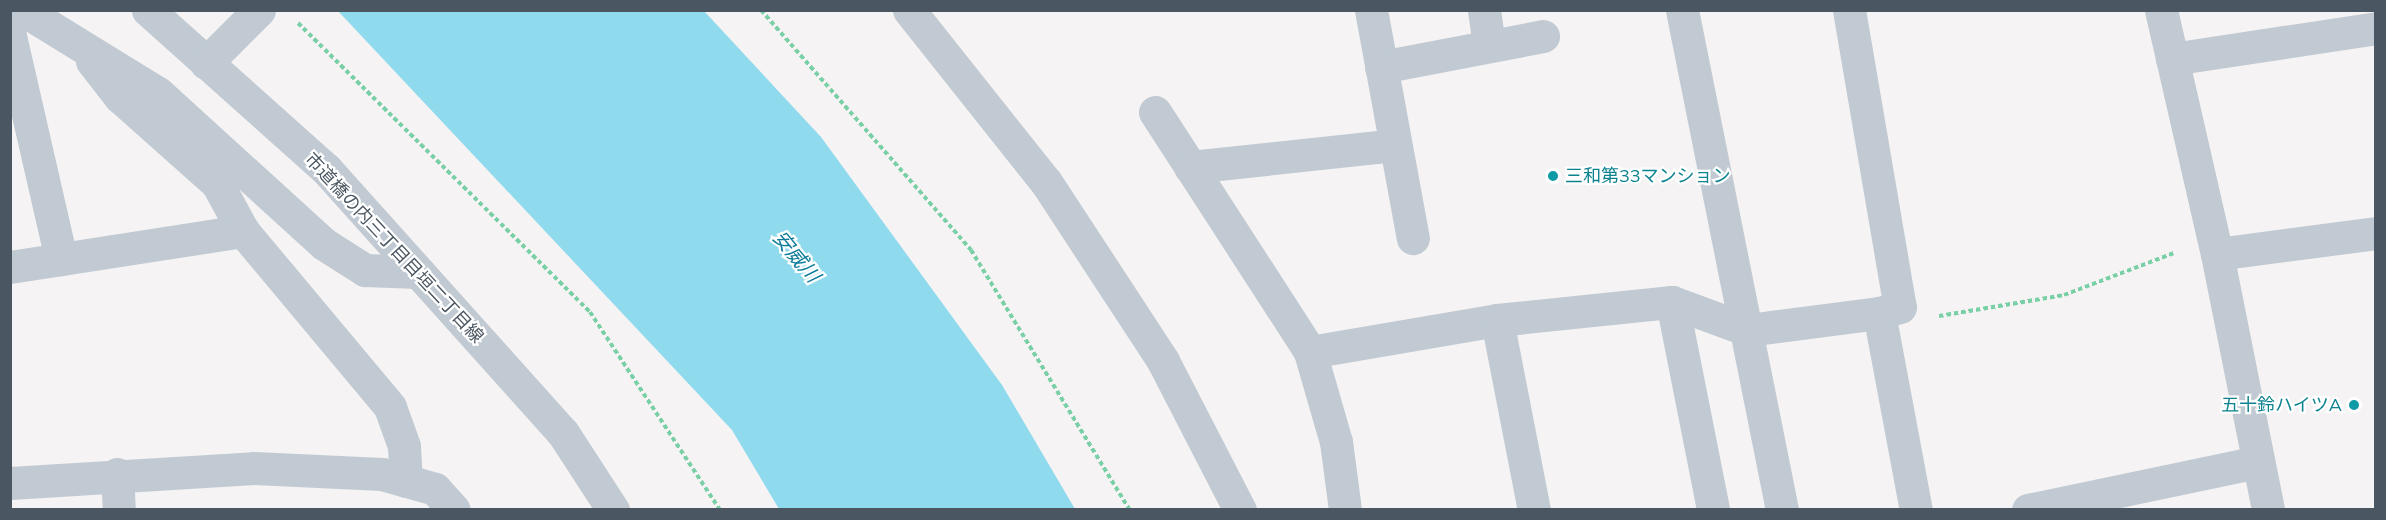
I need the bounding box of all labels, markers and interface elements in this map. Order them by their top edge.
street label: 市道橋の内三丁目目垣二丁目線 [300,148,488,348]
place label: 三和第33マンション [1565,165,1731,187]
marker: 三和第33マンション [1546,169,1560,183]
water label: 安威川 [769,225,825,287]
place label: 五十鈴ハイツA [2221,394,2342,416]
marker: 五十鈴ハイツA [2347,398,2361,412]

